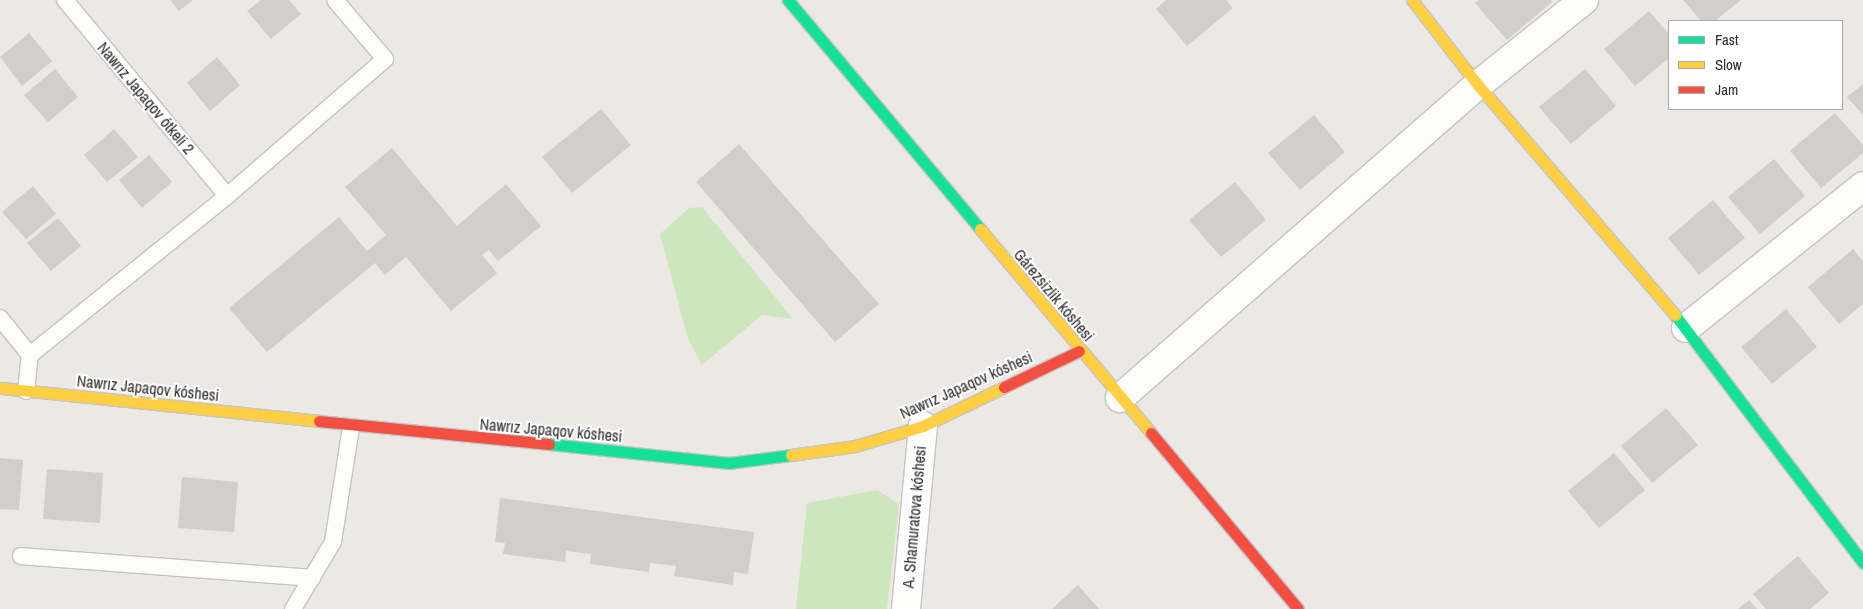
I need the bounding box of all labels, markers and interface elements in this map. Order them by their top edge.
legend [1668,20,1843,110]
text: Fast [1715,29,1738,50]
street label: Nawrız Japaqov ótkeli 2 [94,38,198,158]
text: Slow [1715,54,1742,75]
text: Jam [1715,79,1738,100]
street label: Gárezsizlik kóshesi [1010,245,1098,345]
street label: Nawrız Japaqov kóshesi [897,347,1035,423]
street label: Nawrız Japaqov kóshesi [76,371,220,405]
street label: Nawrız Japaqov kóshesi [479,414,623,446]
street label: A. Shamuratova kóshesi [898,445,930,589]

